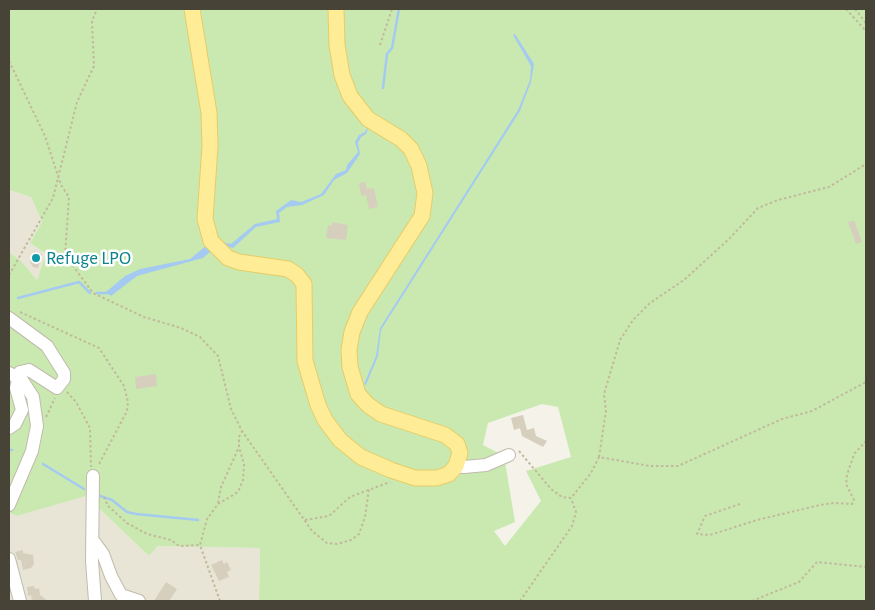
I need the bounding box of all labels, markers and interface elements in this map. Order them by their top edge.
place label: Refuge LPO [46,247,131,269]
marker: Refuge LPO [30,252,42,264]

